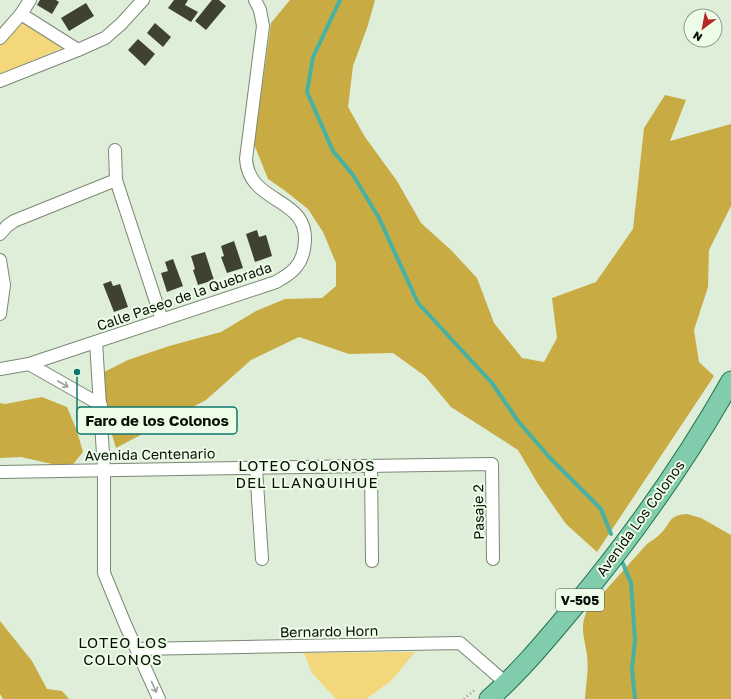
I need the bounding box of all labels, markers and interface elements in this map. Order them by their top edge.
north arrow [683,8,723,48]
text: N [690,29,704,45]
street label: Calle Paseo de la Quebrada [94,258,274,334]
one-way arrow [57,380,69,388]
callout: Faro de los Colonos [77,407,237,434]
text: Faro de los Colonos [85,411,229,429]
street label: Avenida Centenario [85,444,215,464]
district label: LOTEO COLONOS DEL LLANQUIHUE [235,456,379,491]
street label: Avenida Los Colonos [592,457,688,579]
street label: Pasaje 2 [469,484,487,540]
road number: V-505 [556,589,604,611]
street label: Bernardo Horn [280,622,378,640]
district label: LOTEO LOS COLONOS [78,633,168,668]
one-way arrow [150,680,158,692]

